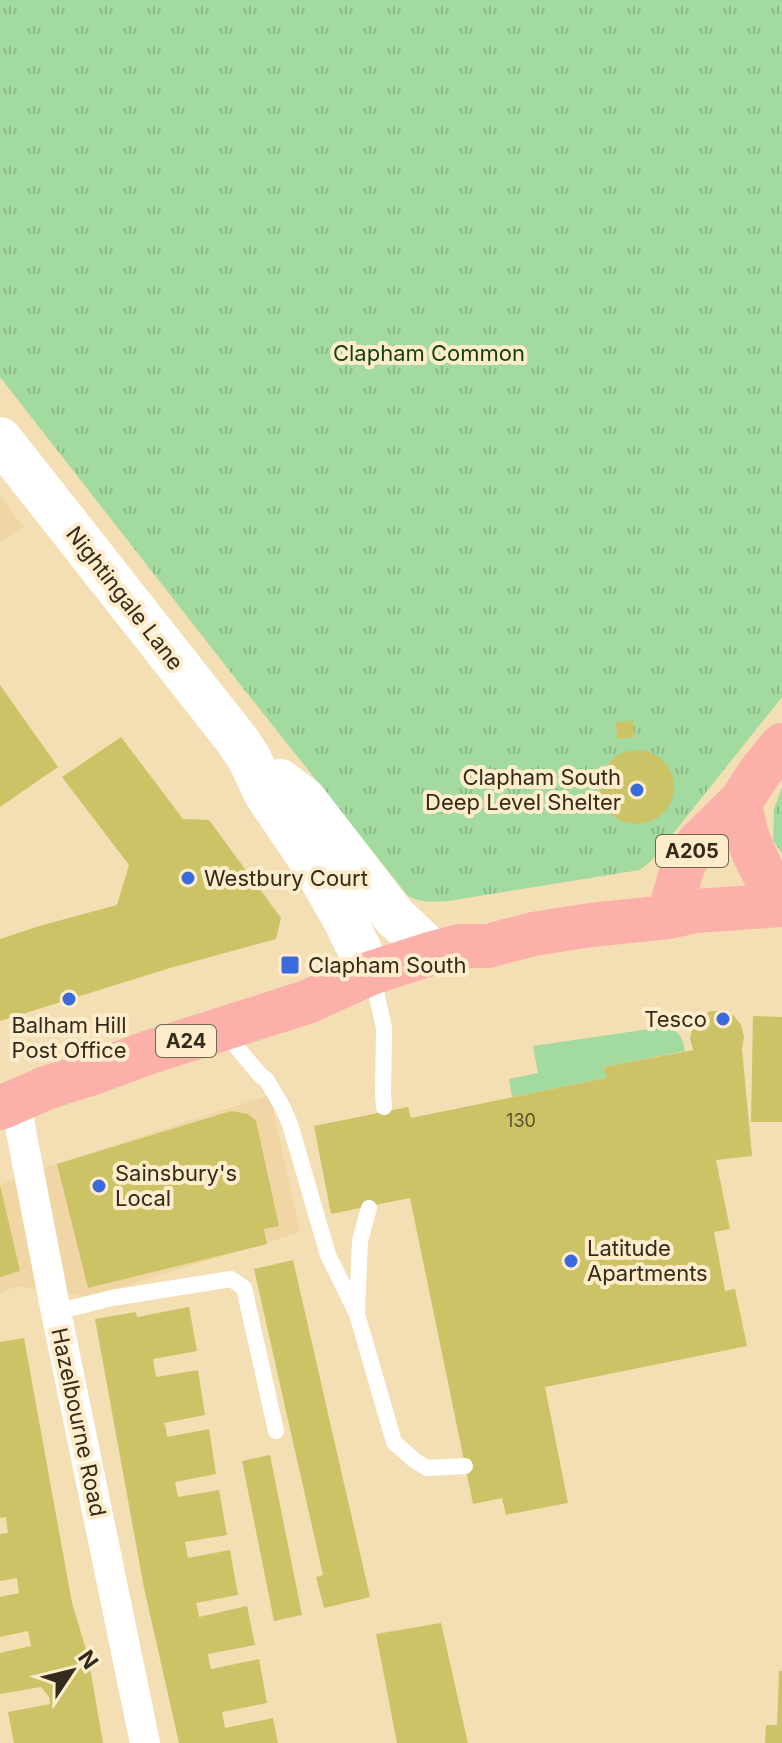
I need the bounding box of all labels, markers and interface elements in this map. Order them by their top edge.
park label: Clapham Common [333,340,525,366]
street label: Nightingale Lane [61,521,189,675]
place label: Clapham South Deep Level Shelter [425,764,621,815]
marker: Clapham South Deep Level Shelter [628,781,646,799]
road number: A205 [656,835,728,867]
place label: Westbury Court [204,865,368,891]
marker: Westbury Court [179,869,197,887]
place label: Clapham South [308,952,467,978]
marker: Clapham South [279,954,301,976]
marker: Balham Hill Post Office [60,990,78,1008]
place label: Tesco [644,1006,707,1032]
marker: Tesco [714,1010,732,1028]
place label: Balham Hill Post Office [11,1012,127,1063]
road number: A24 [156,1025,216,1057]
house number: 130 [506,1110,536,1131]
place label: Sainsbury's Local [115,1160,237,1211]
marker: Sainsbury's Local [90,1177,108,1195]
place label: Latitude Apartments [587,1235,708,1286]
marker: Latitude Apartments [562,1252,580,1270]
street label: Hazelbourne Road [46,1325,112,1519]
north arrow [32,1631,112,1711]
text: N [73,1645,104,1674]

